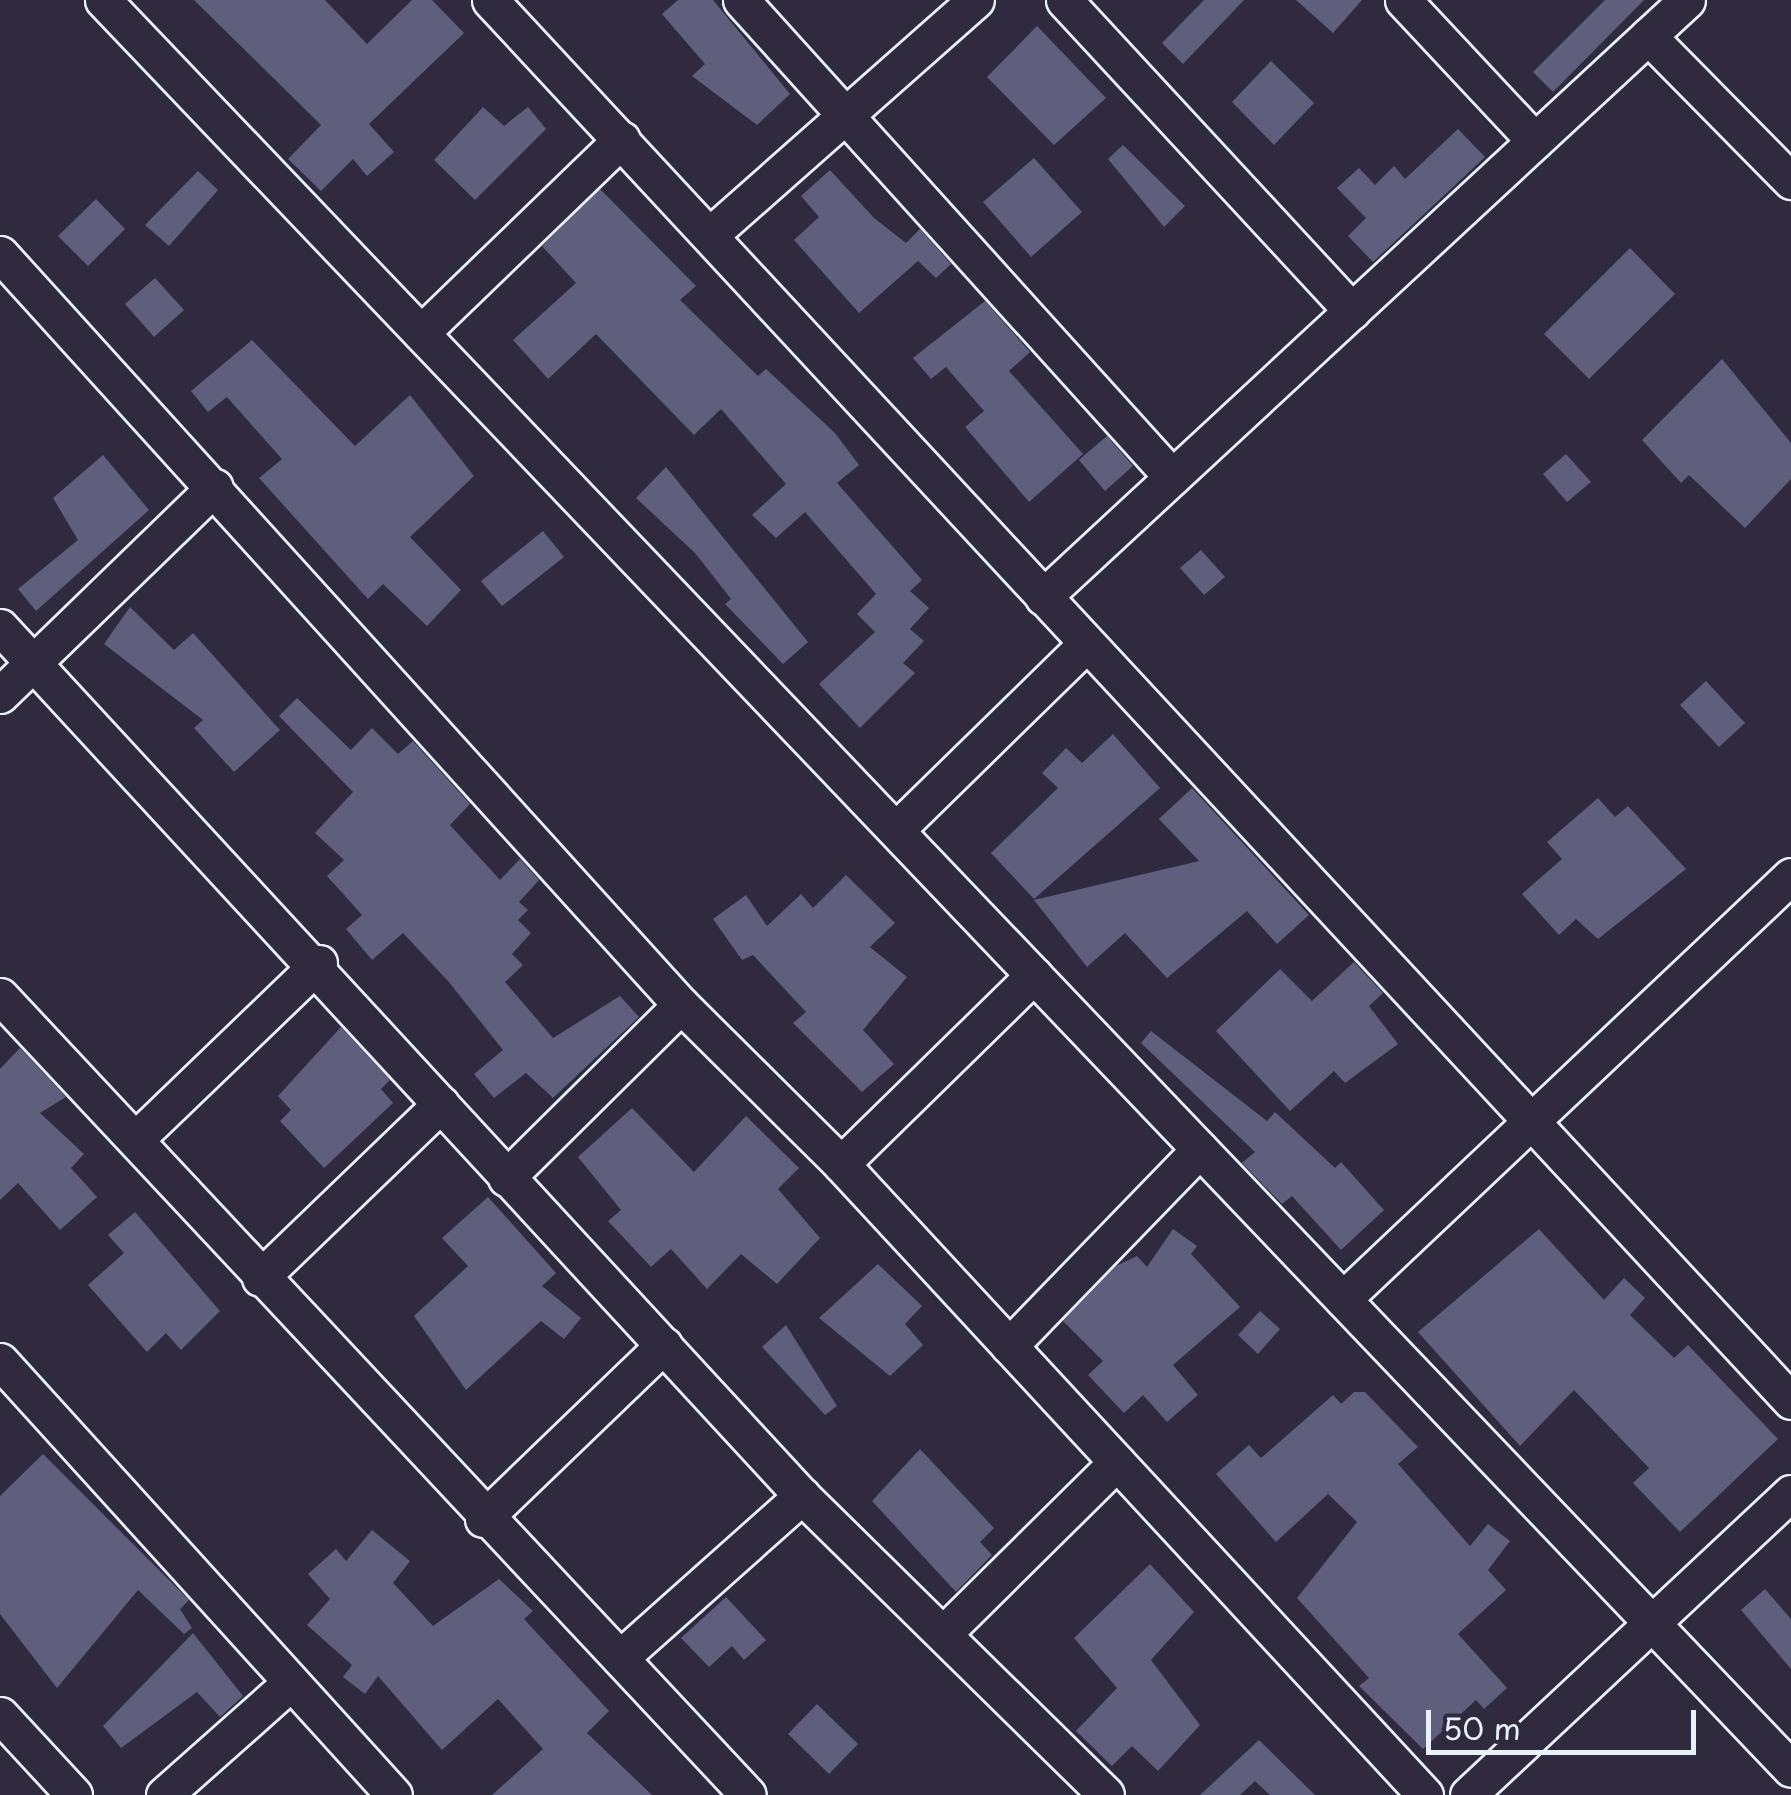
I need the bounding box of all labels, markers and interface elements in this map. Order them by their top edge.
scale bar [1431,1690,1701,1752]
text: 50 m [1443,1705,1521,1750]

